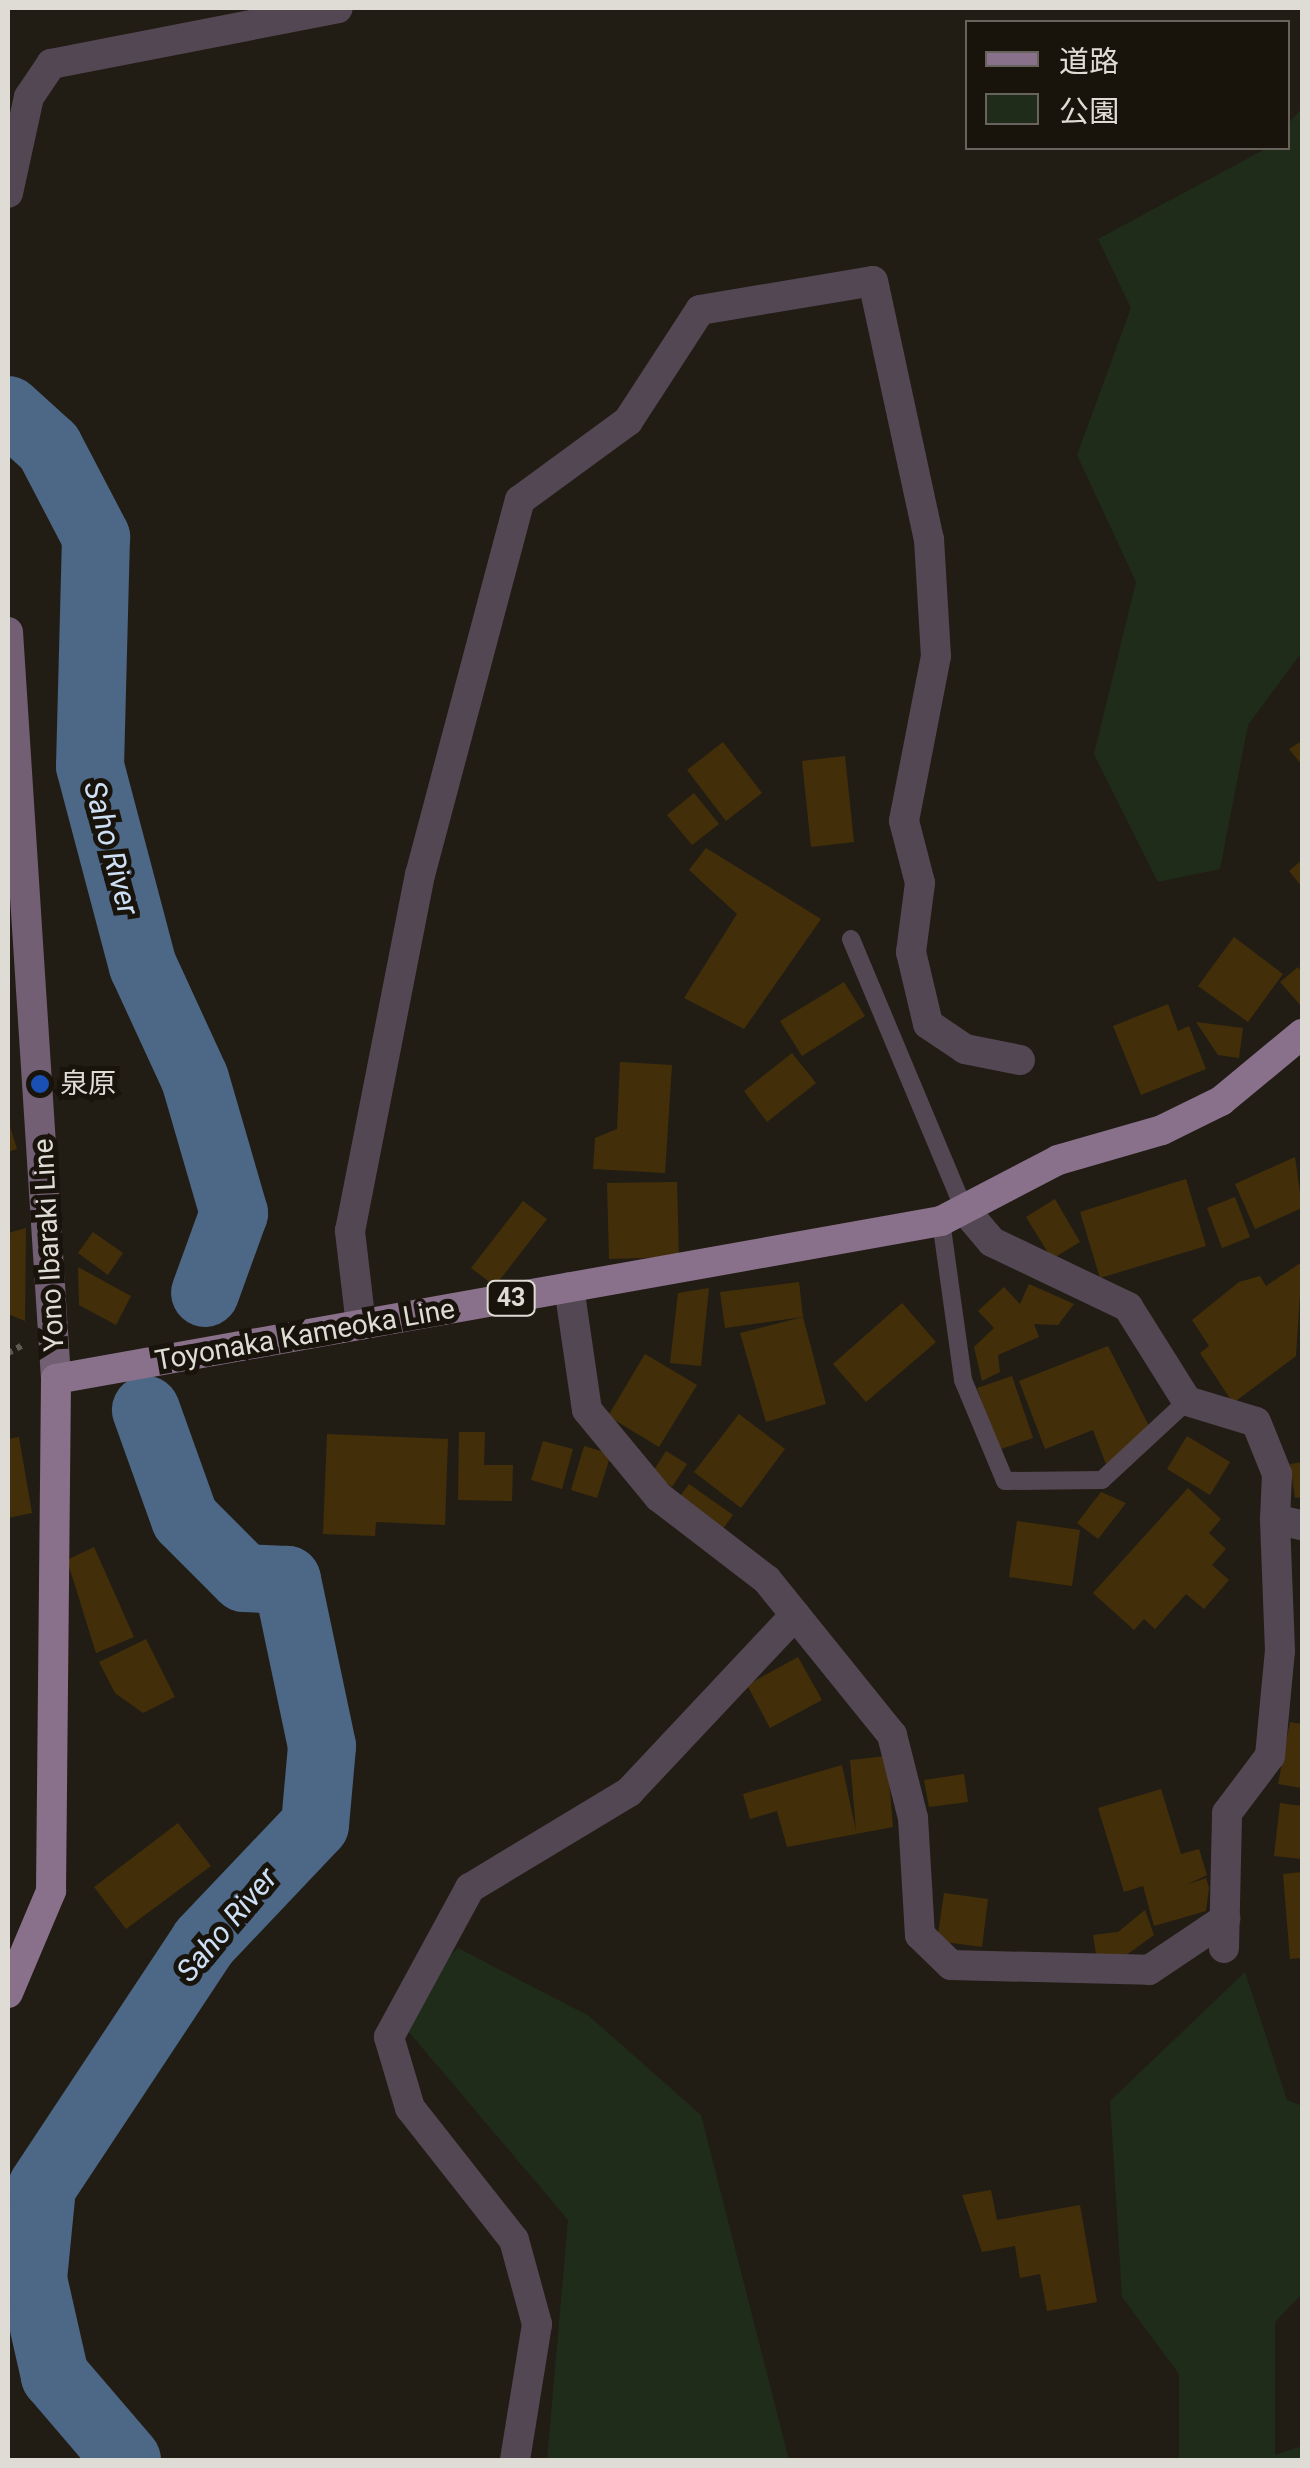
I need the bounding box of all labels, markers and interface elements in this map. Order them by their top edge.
legend [965,20,1290,150]
text: 道路 [1059,44,1119,79]
text: 公園 [1059,94,1119,129]
water label: Saho River [76,777,146,919]
place label: 泉原 [60,1067,116,1101]
marker: 泉原 [29,1073,51,1095]
street label: Yono Ibaraki Line [27,1138,71,1352]
road number: 43 [486,1278,536,1318]
street label: Toyonaka Kameoka Line [152,1292,458,1378]
water label: Saho River [169,1861,285,1989]

